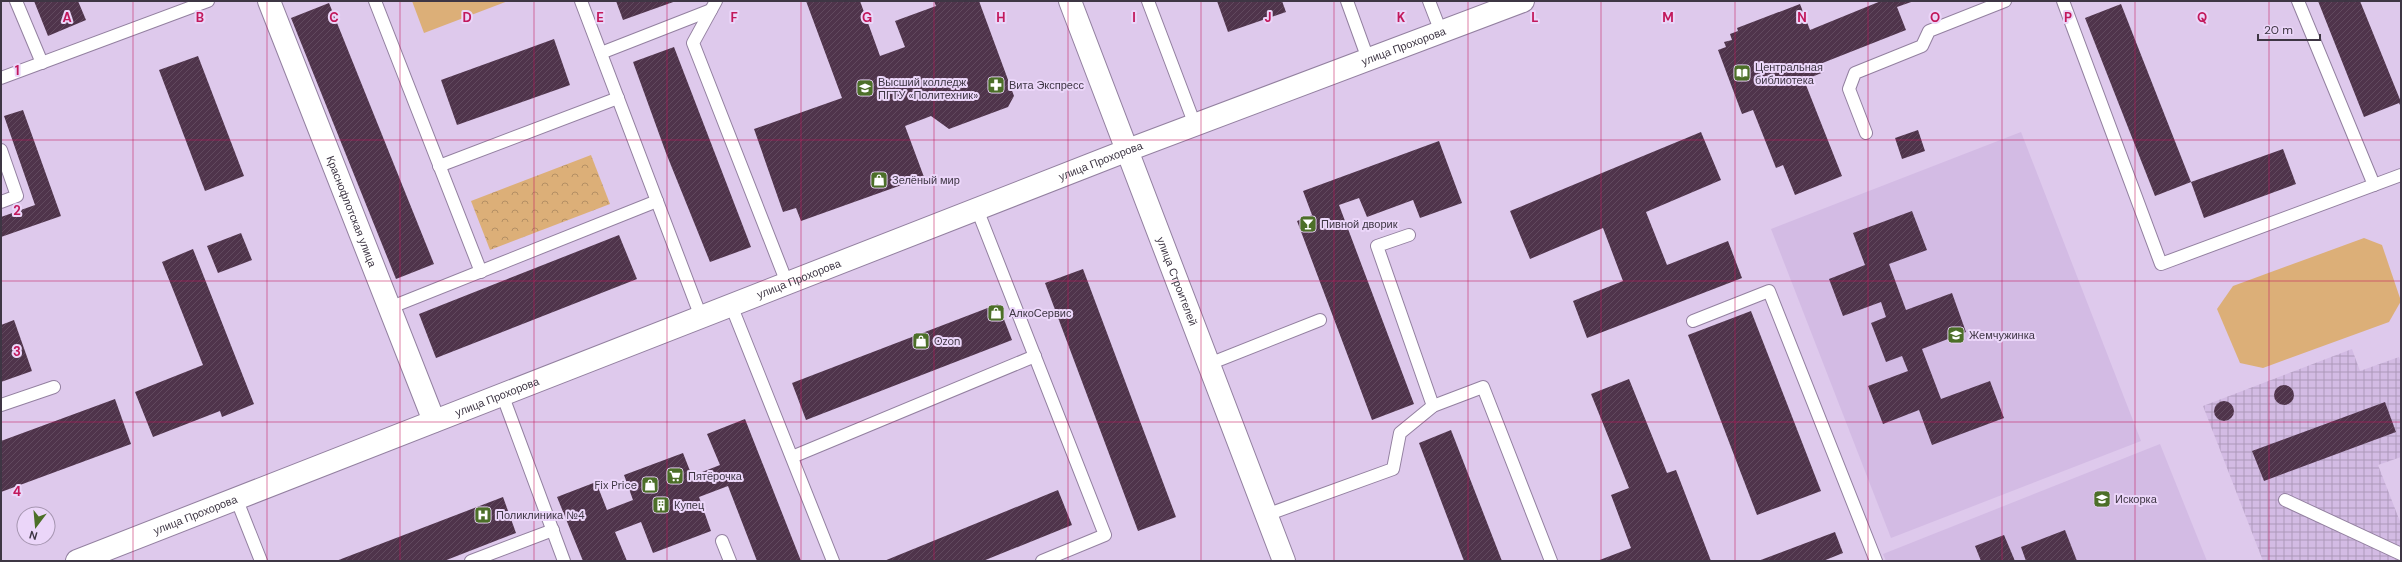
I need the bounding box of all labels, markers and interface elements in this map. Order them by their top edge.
text: A [62,9,72,26]
text: B [196,9,204,26]
text: C [329,9,339,26]
text: D [462,9,472,26]
text: E [596,9,604,26]
text: F [730,9,738,26]
text: G [862,9,872,26]
text: H [996,9,1006,26]
text: I [1132,9,1136,26]
text: J [1264,9,1272,26]
text: K [1397,9,1406,26]
text: L [1531,9,1539,26]
text: M [1662,9,1674,26]
text: N [1797,9,1807,26]
text: O [1930,9,1940,26]
text: P [2064,9,2072,26]
text: Q [2197,9,2207,26]
scale bar [2258,16,2320,42]
text: 20 m [2264,22,2293,38]
street label: улица Прохорова [1359,24,1448,68]
place label: Центральная библиотека [1755,60,1823,87]
text: 1 [15,62,19,79]
library icon: Центральная библиотека [1732,63,1752,83]
place label: Высший колледж ПГТУ «Политехник» [878,75,978,102]
pharmacy icon: Вита Экспресс [986,75,1006,95]
school or university icon: Высший колледж ПГТУ «Политехник» [855,78,875,98]
place label: Вита Экспресс [1009,78,1084,92]
street label: улица Прохорова [1057,138,1145,183]
street label: Краснофлотская улица [323,154,380,270]
shop icon: Зелёный мир [869,170,889,190]
place label: Зелёный мир [892,173,960,187]
text: 2 [13,202,21,219]
bar icon: Пивной дворик [1298,214,1318,234]
place label: Пивной дворик [1321,217,1398,231]
street label: улица Строителей [1154,235,1200,328]
street label: улица Прохорова [755,256,844,301]
shop icon: АлкоСервис [986,303,1006,323]
place label: АлкоСервис [1009,306,1072,320]
school or university icon: Жемчужинка [1946,325,1966,345]
place label: Жемчужинка [1969,328,2036,342]
shop icon: Ozon [911,331,931,351]
place label: Ozon [934,334,960,348]
text: 3 [13,343,21,360]
street label: улица Прохорова [453,374,542,419]
supermarket icon: Пятёрочка [665,466,685,486]
place label: Пятёрочка [688,469,743,483]
shop icon: Fix Price [640,475,660,495]
place label: Fix Price [594,478,637,492]
text: 4 [13,483,21,500]
school or university icon: Искорка [2092,489,2112,509]
street label: улица Прохорова [151,492,240,537]
place label: Искорка [2115,492,2158,506]
building icon: Купец [651,495,671,515]
place label: Купец [674,498,705,512]
hospital icon: Поликлиника №4 [473,505,493,525]
north arrow [16,506,56,546]
place label: Поликлиника №4 [496,508,585,522]
text: N [27,528,39,543]

